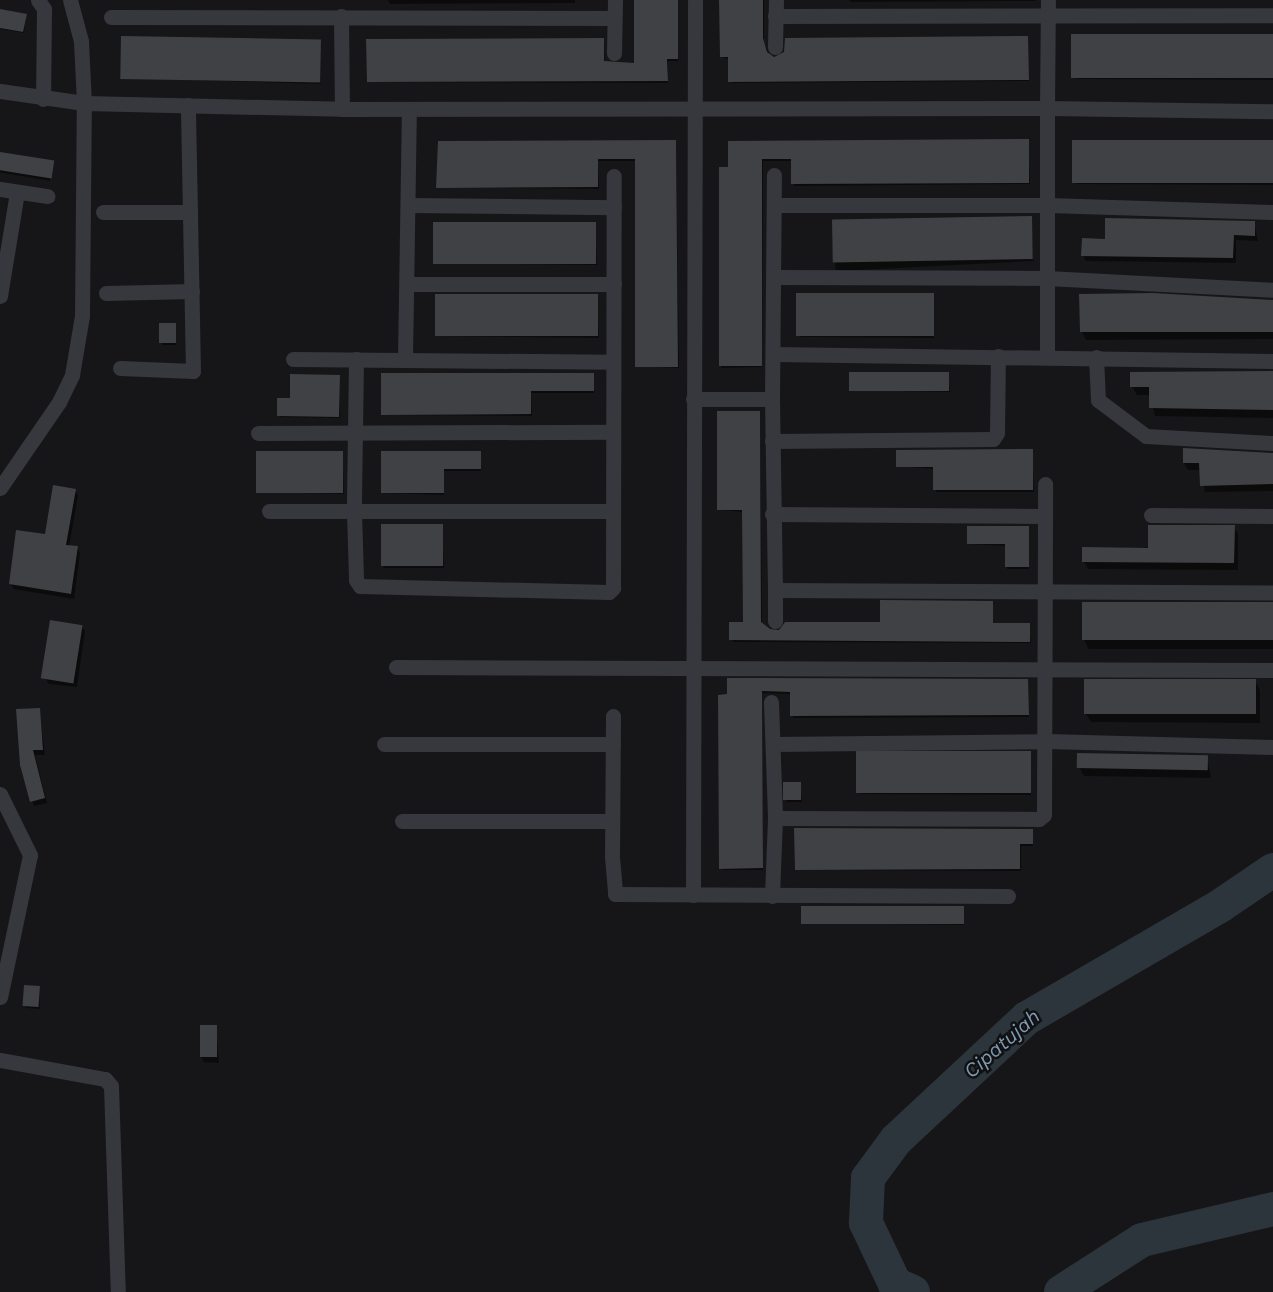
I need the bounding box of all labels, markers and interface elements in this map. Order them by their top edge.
water label: Cipatujah [959,1005,1045,1083]

